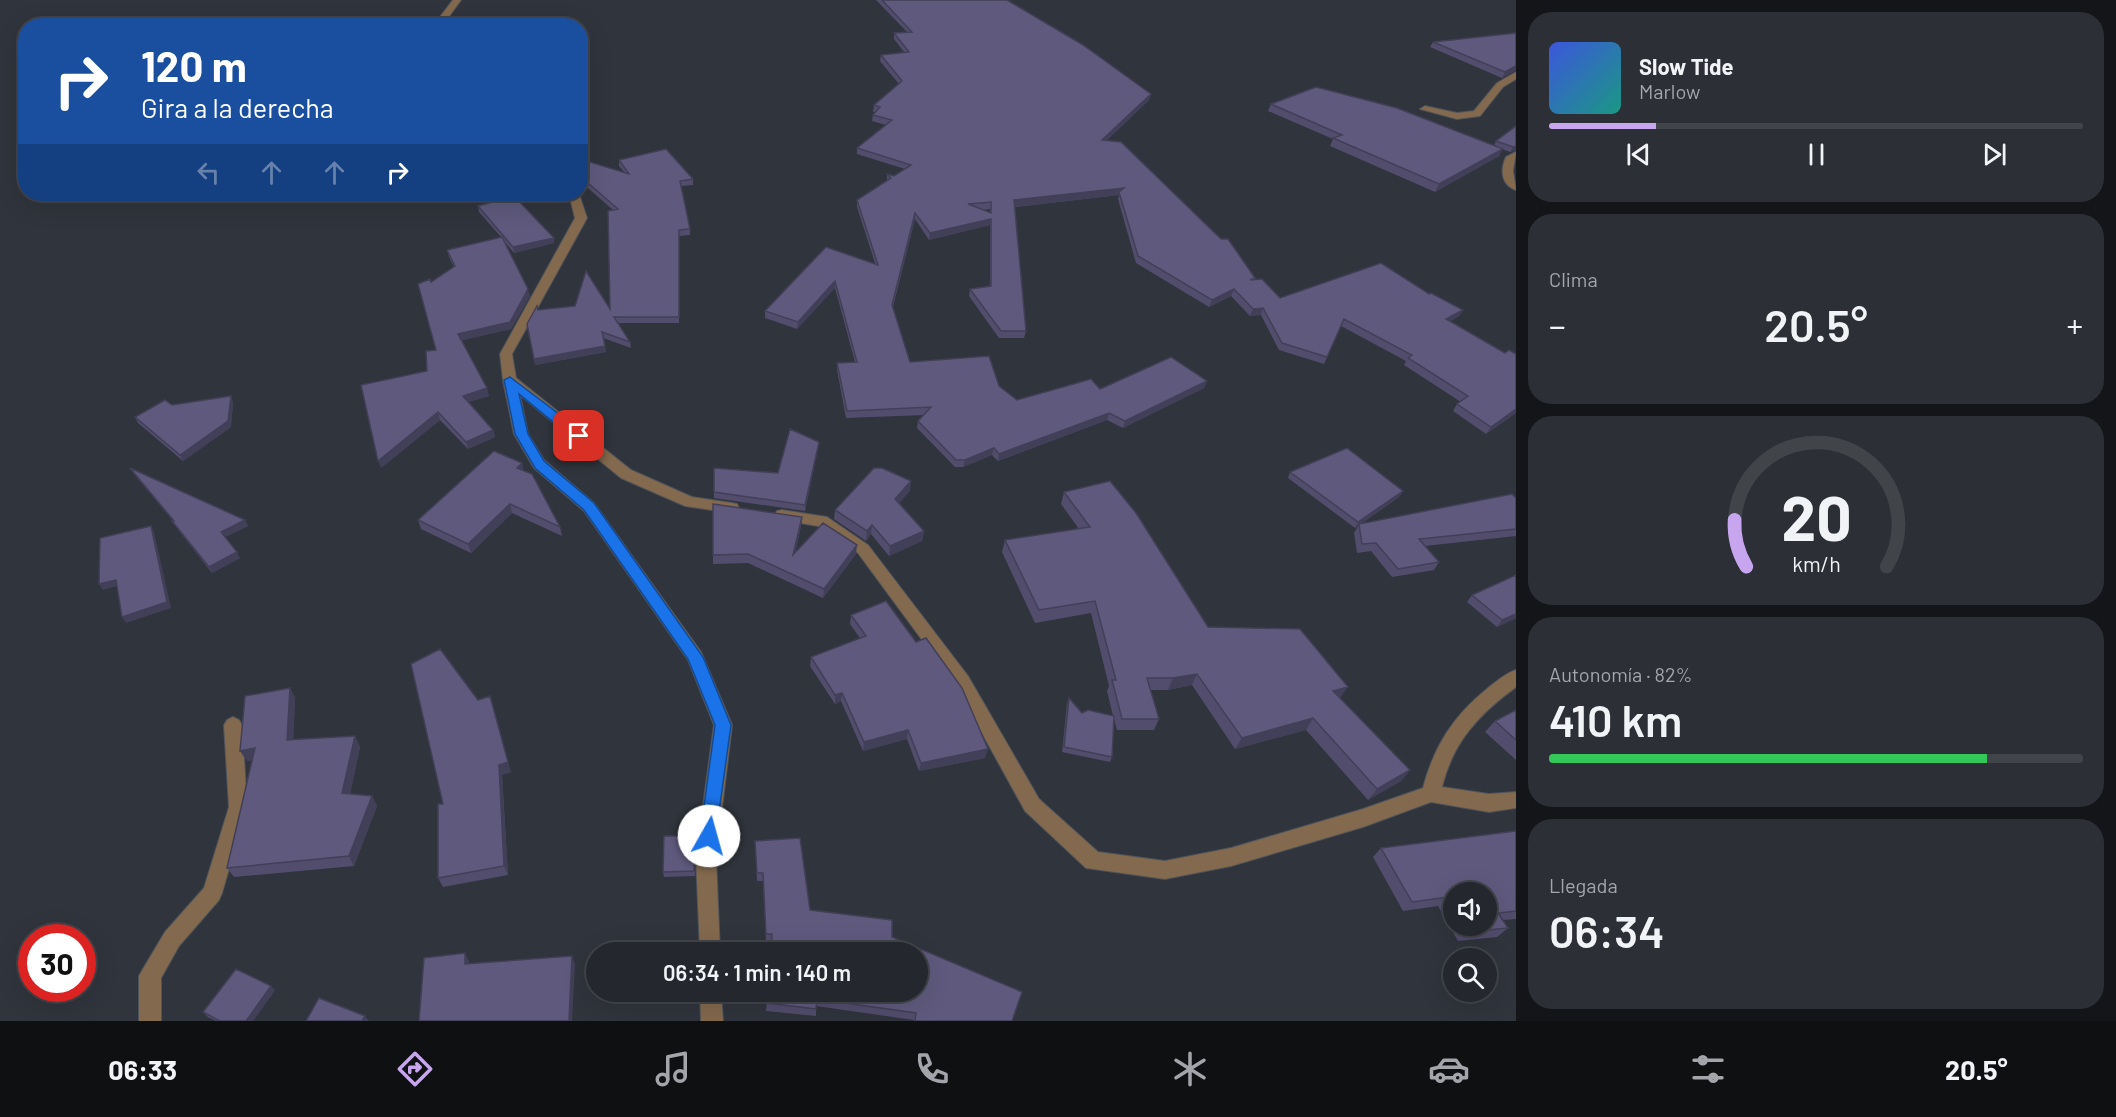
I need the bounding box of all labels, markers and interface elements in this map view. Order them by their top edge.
text: 120 m [141,40,247,90]
icon: right [42,42,120,120]
text: Slow Tide [1639,53,1734,79]
text: Marlow [1639,79,1700,103]
text: Gira a la derecha [141,91,334,123]
icon: previous [1622,138,1655,171]
icon: pause [1800,138,1833,171]
icon: next [1978,138,2011,171]
icon: left [192,156,225,189]
icon: ahead [255,156,288,189]
icon: ahead [318,156,351,189]
icon: right [381,156,414,189]
text: Clima [1549,267,1598,291]
text: 20.5° [1764,297,1868,351]
text: − [1549,305,1566,345]
text: + [2066,305,2083,345]
pin [553,410,604,461]
icon: arrive [562,419,595,452]
text: 20 [1781,480,1851,554]
text: km/h [1792,552,1840,577]
text: Autonomía · 82% [1549,662,1693,686]
text: 410 km [1549,692,1682,746]
position arrow [677,804,741,868]
text: Llegada [1549,873,1618,897]
map controls [1443,882,1497,1002]
button: sound [1443,882,1497,936]
text: 06:34 [1549,903,1665,957]
speed limit sign: 30 [18,924,96,1002]
button: search [1443,948,1497,1002]
text: 06:34 · 1 min · 140 m [663,959,851,985]
icon: directions [394,1048,436,1090]
icon: music [652,1048,694,1090]
icon: phone [911,1048,953,1090]
icon: climate [1169,1048,1211,1090]
icon: car [1428,1048,1470,1090]
icon: filters [1687,1048,1729,1090]
text: 06:33 [108,1053,177,1085]
text: 20.5° [1945,1053,2008,1085]

